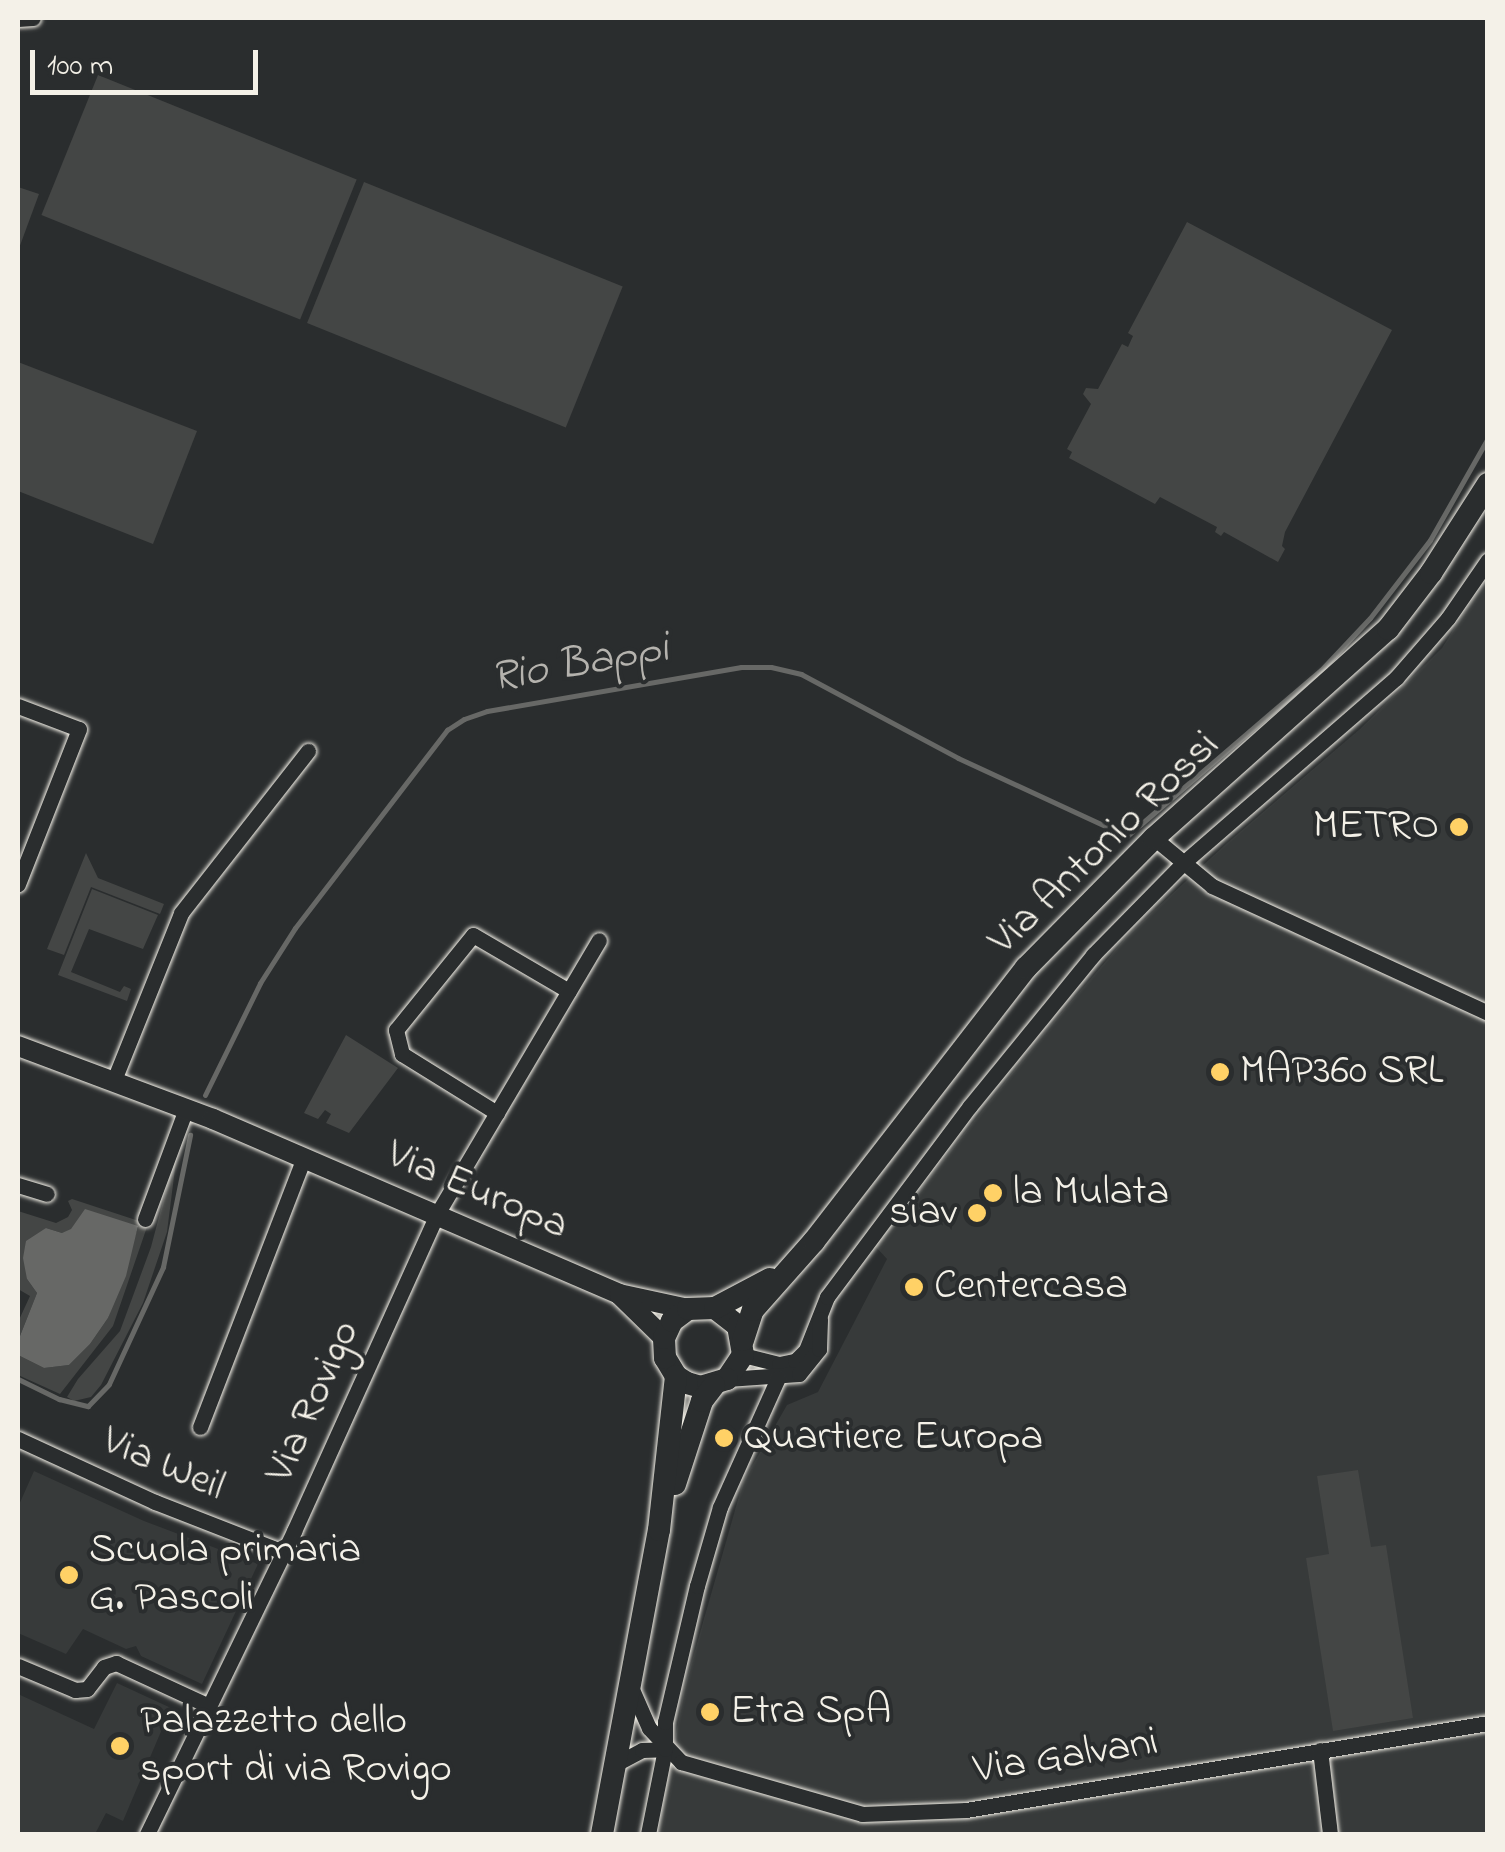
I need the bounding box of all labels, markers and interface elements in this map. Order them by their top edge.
scale bar [35,30,262,92]
text: 100 m [47,45,113,89]
water label: Rio Bappi [487,623,673,707]
street label: Via Antonio Rossi [979,721,1231,967]
place label: METRO [1313,802,1439,852]
marker: METRO [1448,816,1470,838]
place label: MAP360 SRL [1240,1047,1443,1097]
marker: MAP360 SRL [1209,1061,1231,1083]
street label: Via Europa [379,1130,575,1252]
place label: la Mulata [1013,1168,1169,1218]
marker: la Mulata [982,1182,1004,1204]
place label: siav [889,1188,957,1238]
marker: siav [966,1202,988,1224]
place label: Centercasa [934,1262,1128,1312]
marker: Centercasa [903,1276,925,1298]
street label: Via Rovigo [256,1313,372,1491]
place label: Quartiere Europa [744,1413,1043,1463]
street label: Via Weil [94,1417,232,1513]
marker: Quartiere Europa [713,1427,735,1449]
place label: Scuola primaria G. Pascoli [89,1526,361,1624]
marker: Scuola primaria G. Pascoli [58,1564,80,1586]
place label: Etra SpA [730,1687,891,1737]
place label: Palazzetto dello sport di via Rovigo [140,1697,452,1795]
marker: Etra SpA [699,1701,721,1723]
street label: Via Galvani [970,1718,1162,1796]
marker: Palazzetto dello sport di via Rovigo [109,1735,131,1757]

